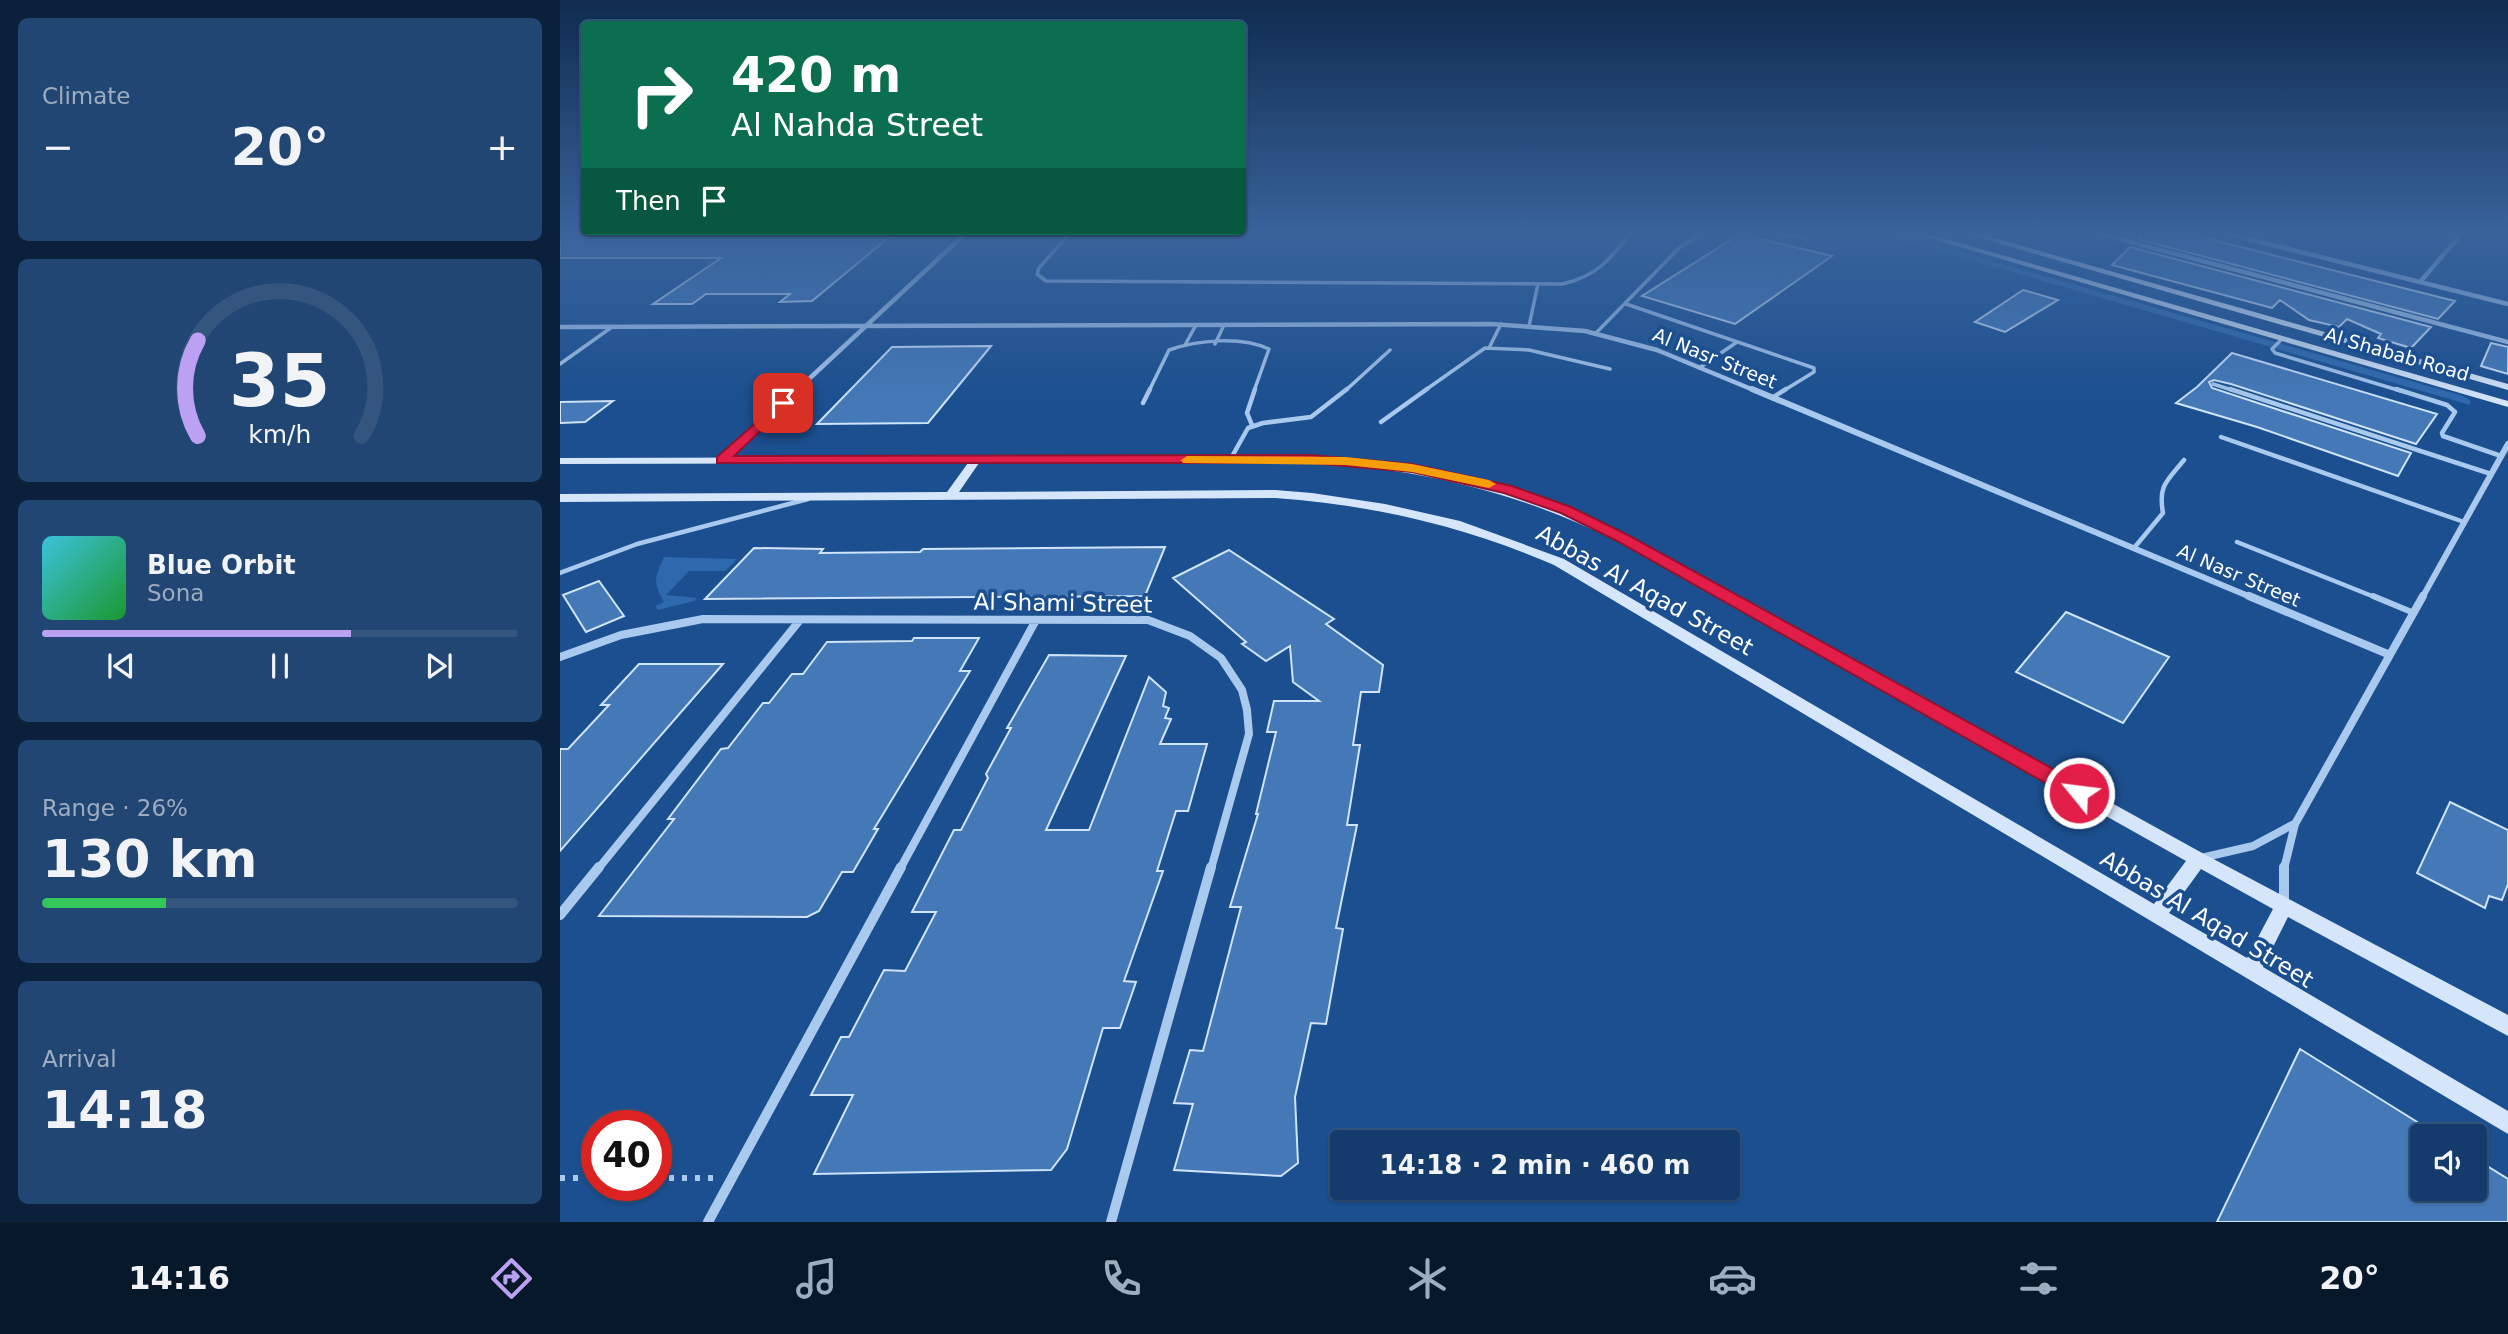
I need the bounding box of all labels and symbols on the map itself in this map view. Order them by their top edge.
street label: Al Nasr Street [1650,323,1780,393]
street label: Al Shabab Road [2322,323,2472,385]
pin [753,373,813,433]
street label: Abbas Al Aqad Street [1532,520,1758,660]
street label: Al Nasr Street [2174,539,2304,611]
street label: Al Shami Street [973,588,1153,618]
position arrow [2042,756,2116,830]
street label: Abbas Al Aqad Street [2096,845,2318,993]
speed limit sign: 40 [581,1110,672,1201]

